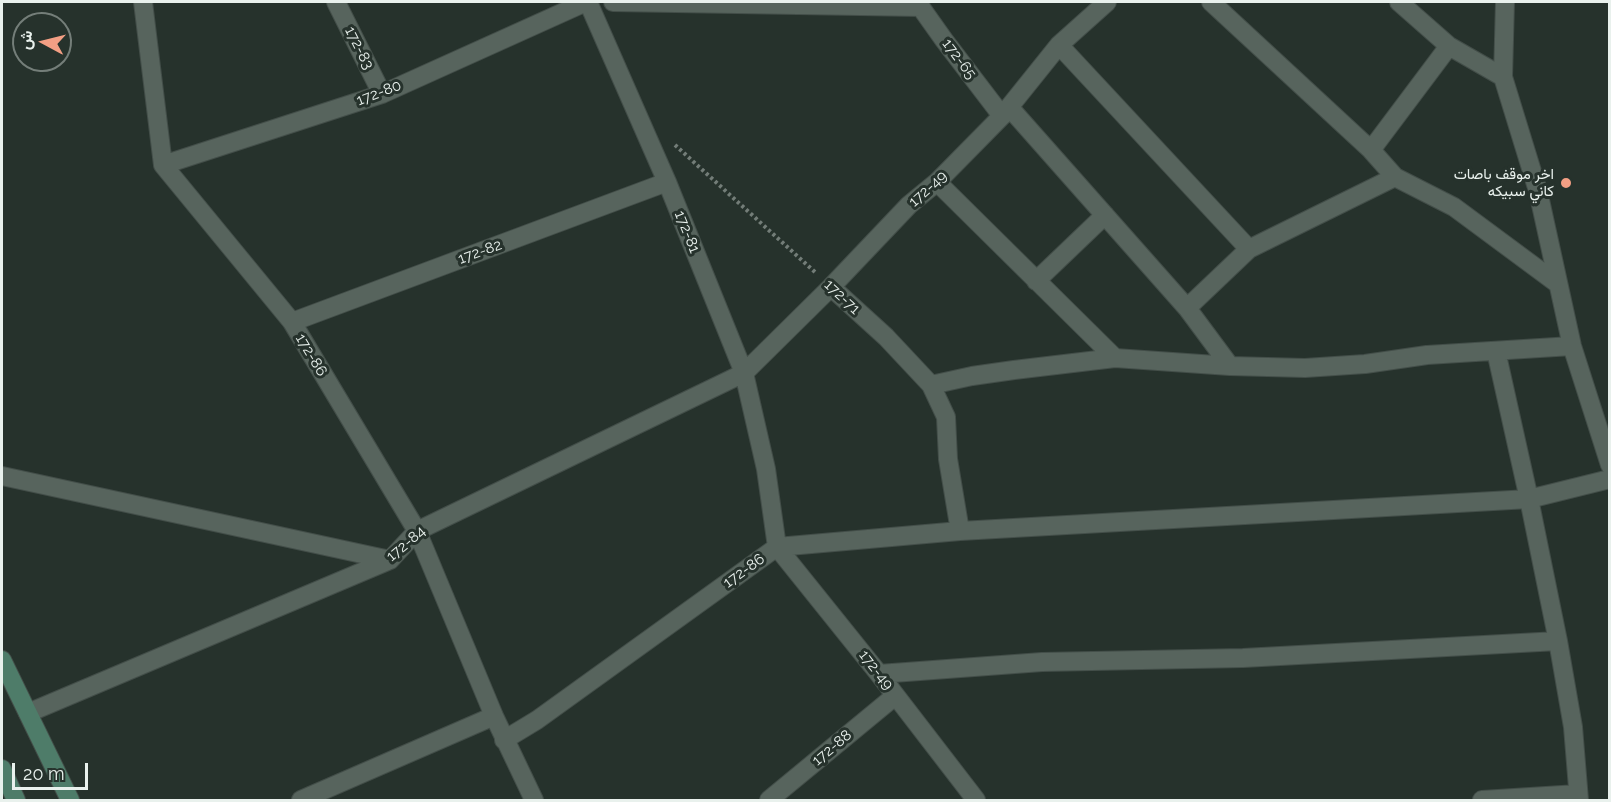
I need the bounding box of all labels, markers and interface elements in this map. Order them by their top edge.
north arrow [12,12,72,72]
street label: 172-83 [341,24,377,72]
text: ش [15,29,36,51]
street label: 172-65 [938,35,980,83]
street label: 172-80 [354,76,404,110]
place label: اخر موقف باصات كاني سبيكه [1454,165,1554,200]
street label: 172-49 [905,167,951,211]
marker: اخر موقف باصات كاني سبيكه [1559,176,1573,190]
street label: 172-81 [670,208,704,256]
street label: 172-82 [456,236,504,268]
street label: 172-71 [820,276,864,318]
street label: 172-86 [291,330,331,380]
street label: 172-84 [383,522,429,566]
street label: 172-86 [720,550,768,592]
street label: 172-49 [855,647,897,693]
street label: 172-88 [808,726,856,770]
scale bar [15,751,92,789]
text: 20 m [23,763,65,784]

